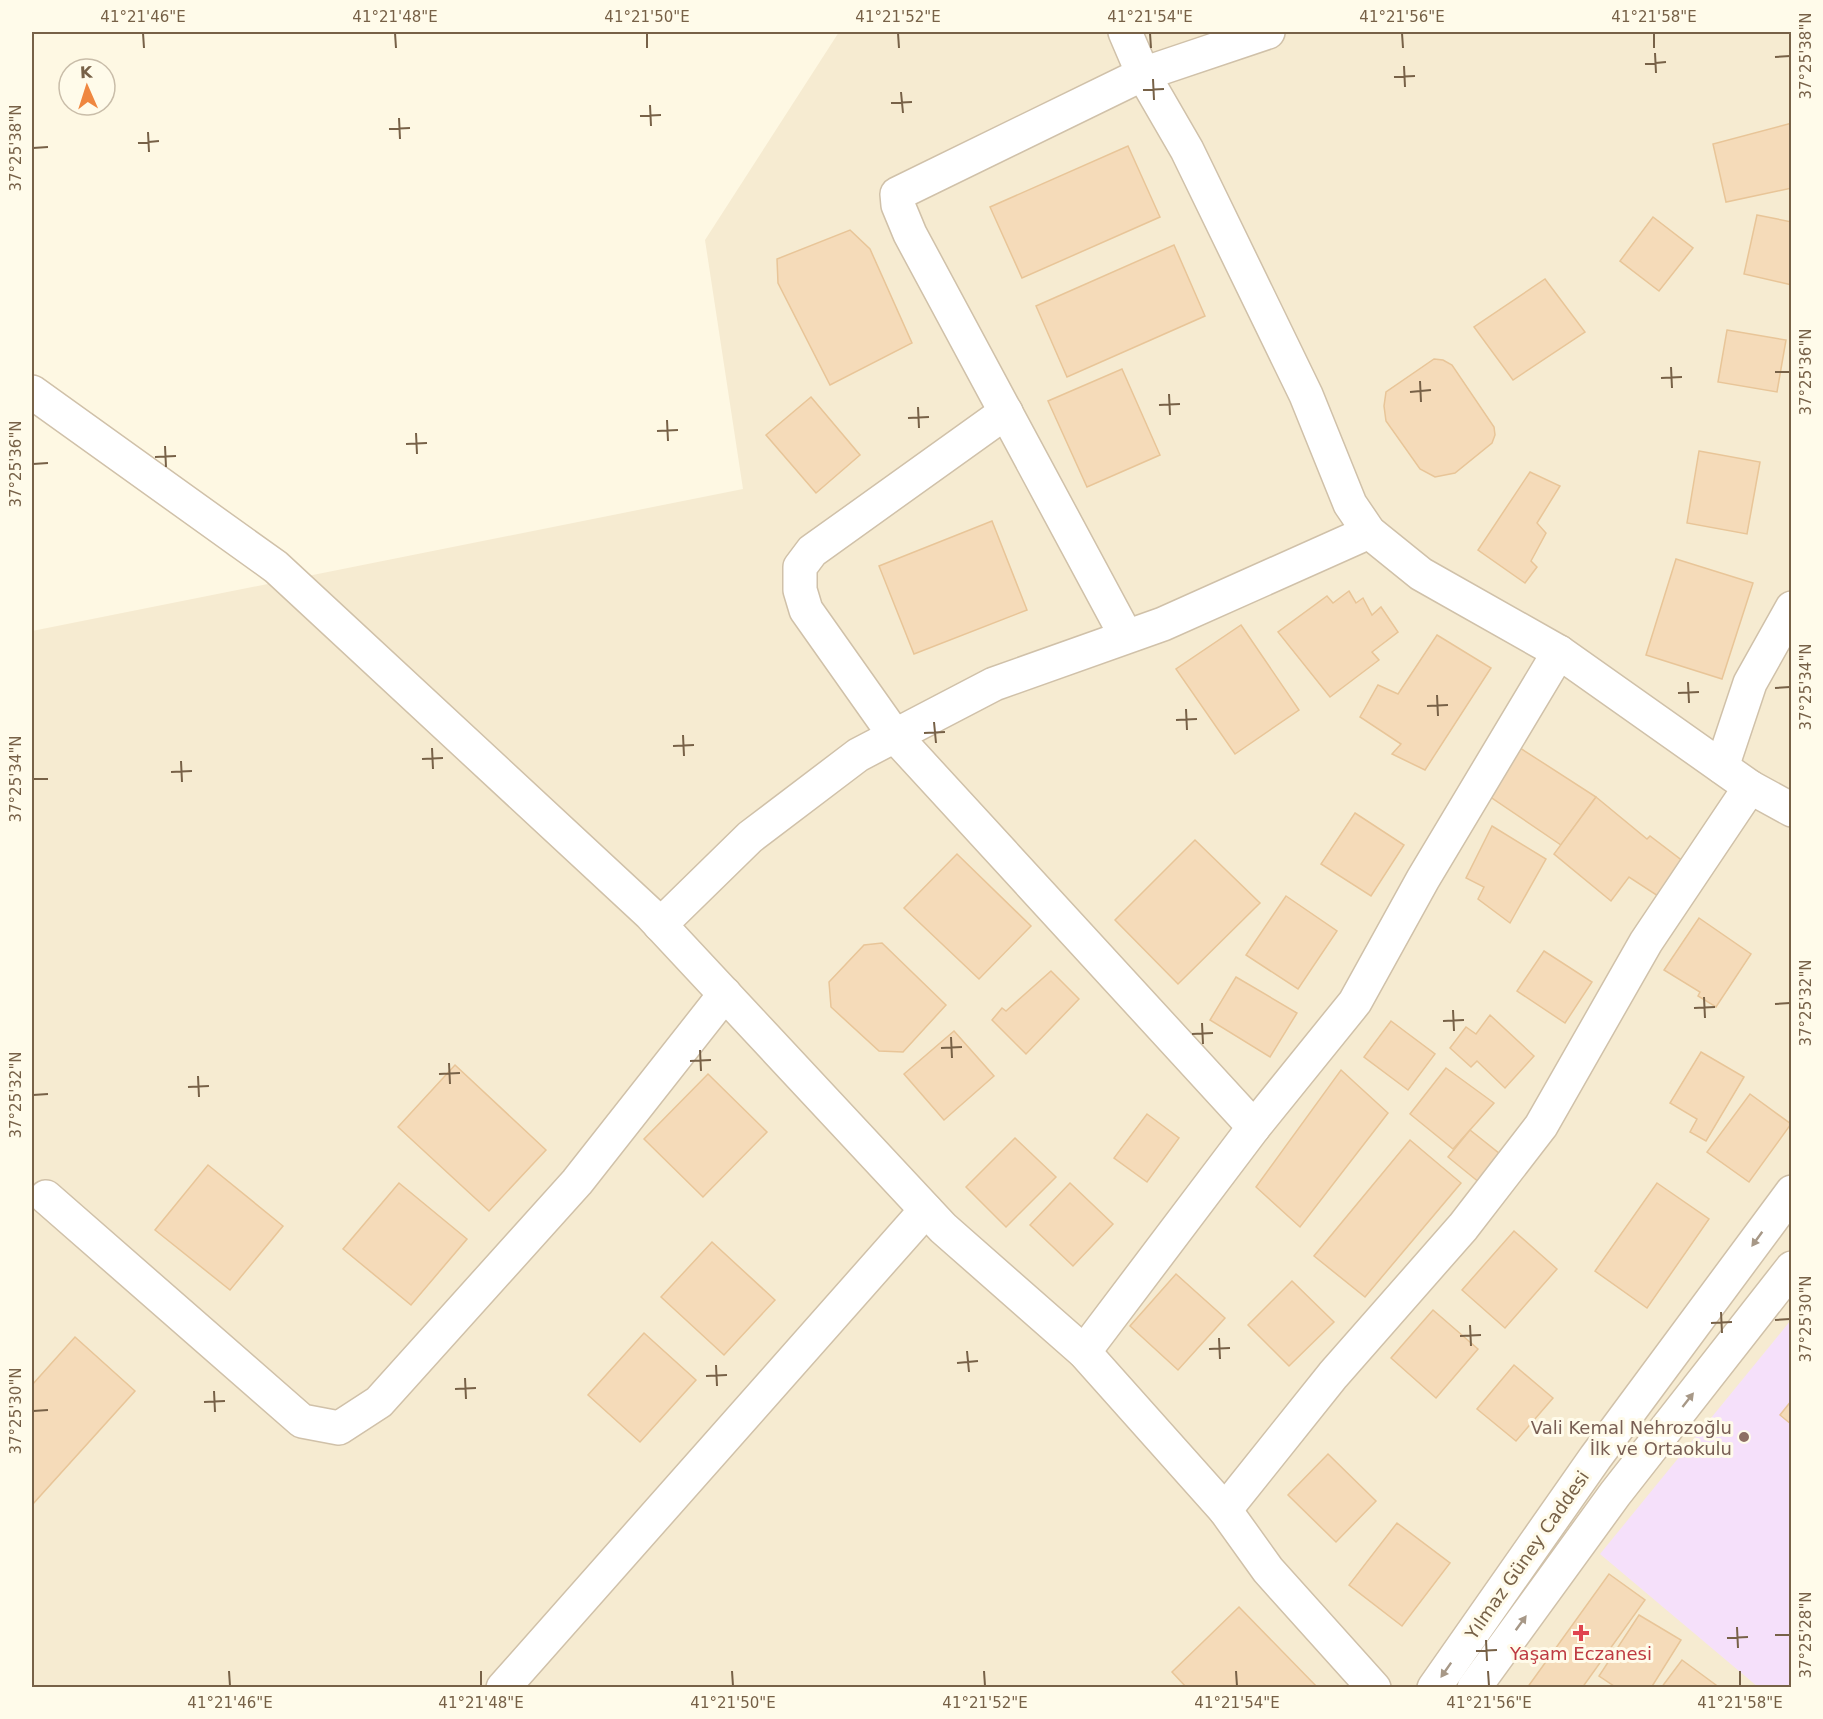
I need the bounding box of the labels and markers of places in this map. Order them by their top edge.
place label: Vali Kemal Nehrozoğlu İlk ve Ortaokulu [1531,1417,1732,1459]
marker: Vali Kemal Nehrozoğlu İlk ve Ortaokulu [1737,1430,1751,1444]
marker: Yaşam Eczanesi [1574,1626,1588,1640]
place label: Yaşam Eczanesi [1509,1643,1652,1664]

